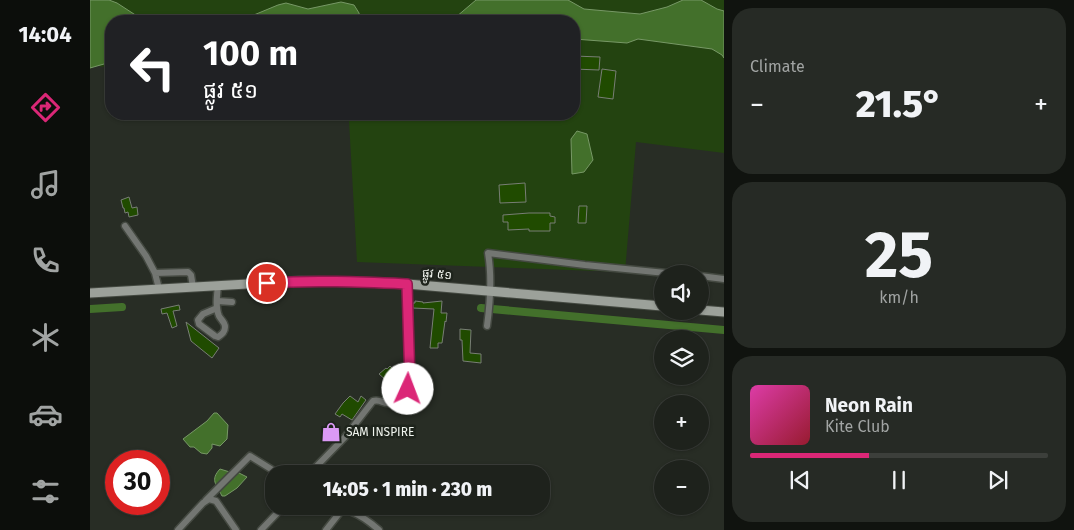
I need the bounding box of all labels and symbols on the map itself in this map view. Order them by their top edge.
pin [246,262,288,304]
street label: ផ្លូវ ៥១ [421,266,453,286]
position arrow [381,362,433,414]
shop icon: SAM INSPIRE [320,421,342,443]
place label: SAM INSPIRE [346,425,414,439]
speed limit sign: 30 [105,450,170,515]

